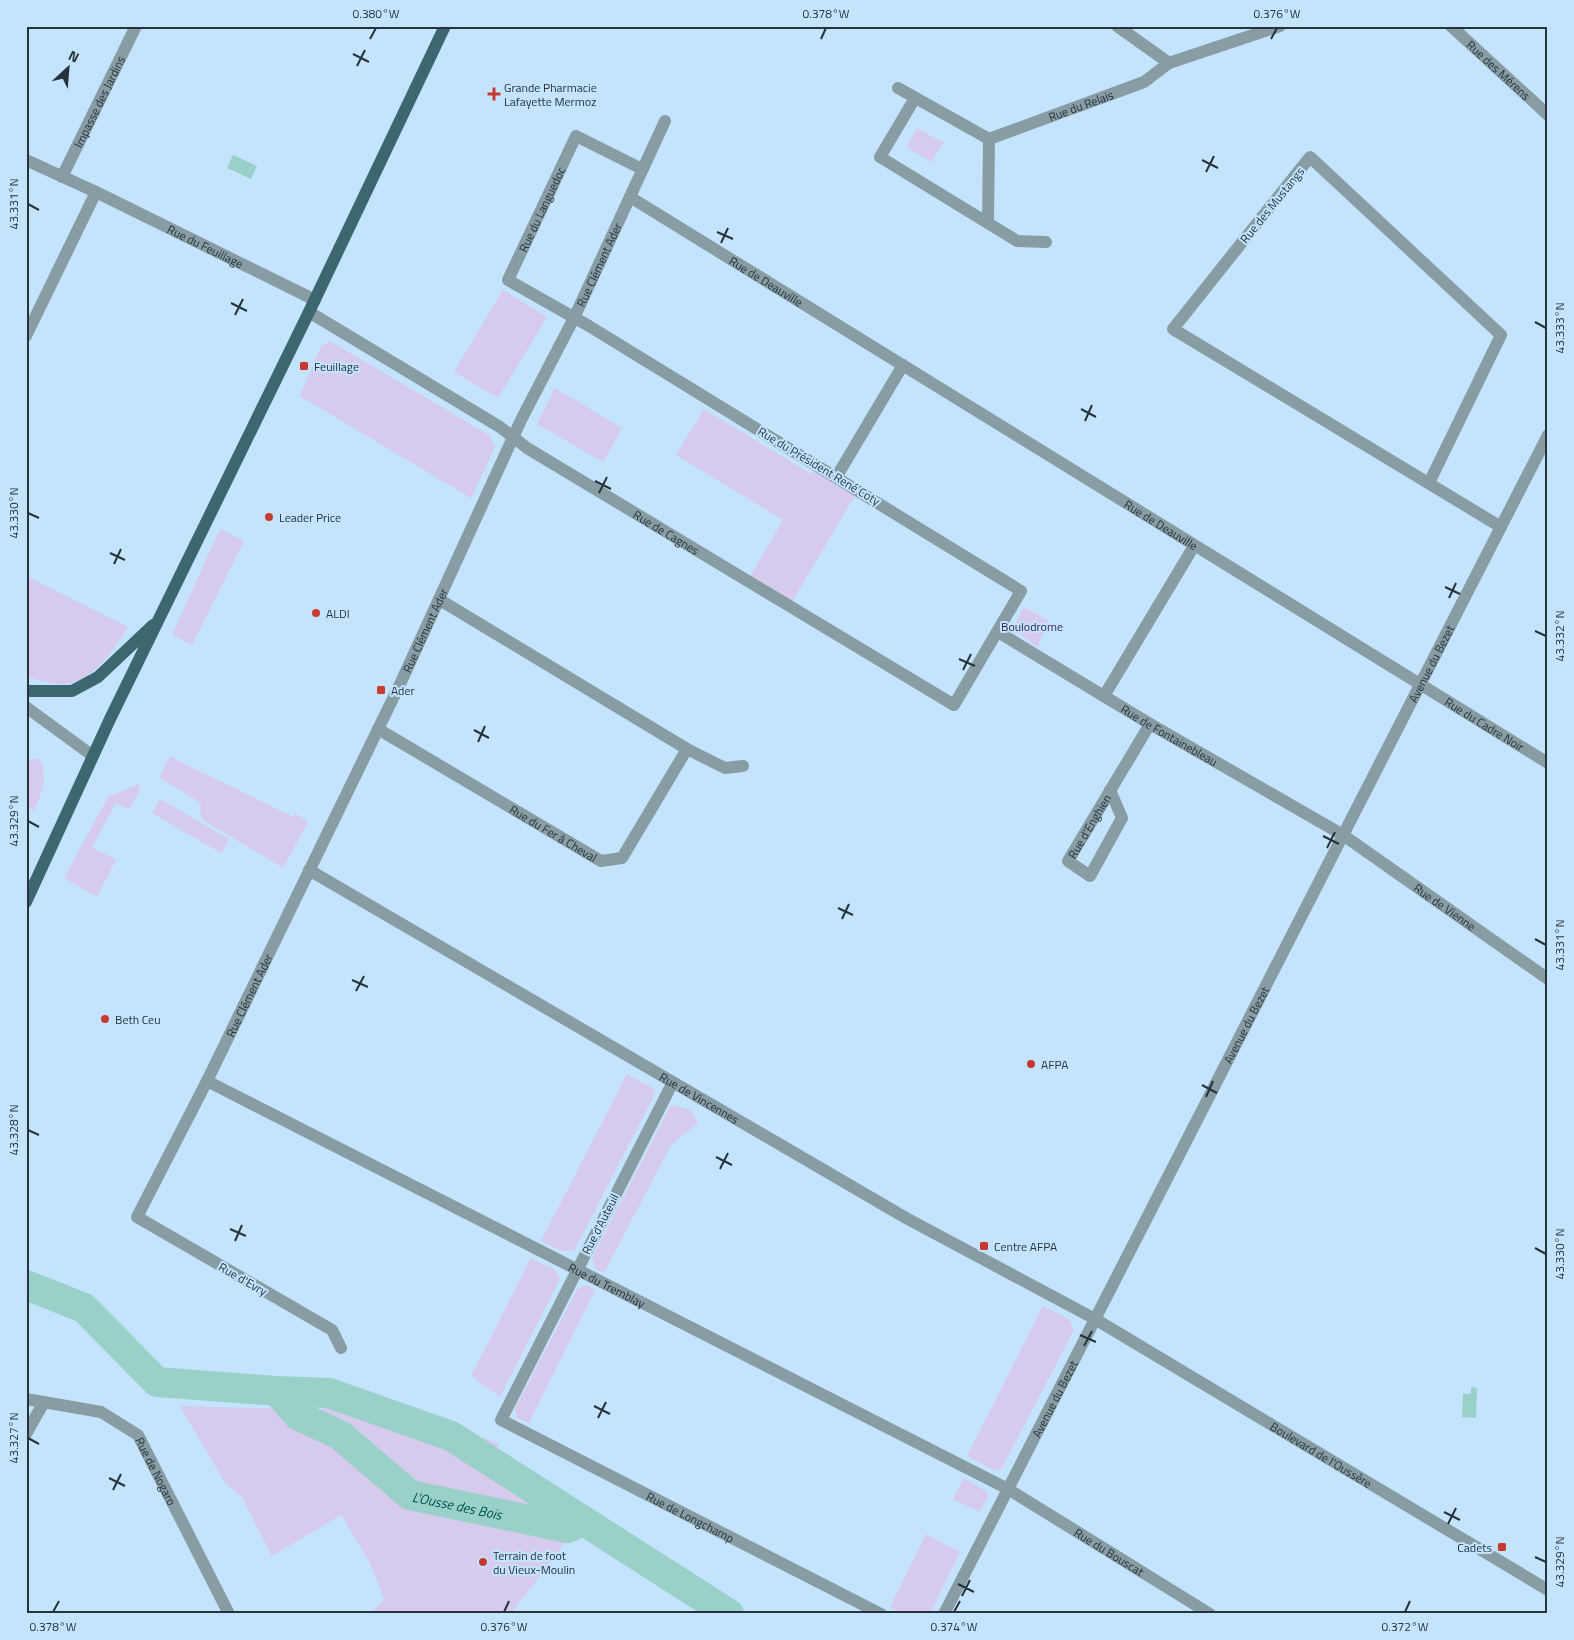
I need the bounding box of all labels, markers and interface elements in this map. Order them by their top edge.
text: 0.380°W [353,4,400,23]
text: 0.378°W [803,4,850,23]
text: 0.376°W [1254,4,1301,23]
street label: Rue des Mérens [1463,35,1536,105]
north arrow [42,42,92,92]
text: N [65,44,83,67]
street label: Impasse des Jardins [68,52,130,151]
place label: Grande Pharmacie Lafayette Mermoz [504,78,597,111]
street label: Rue du Relais [1045,84,1116,126]
marker: Grande Pharmacie Lafayette Mermoz [488,88,500,100]
street label: Rue des Mustangs [1235,162,1309,247]
street label: Rue du Languedoc [513,163,570,255]
text: 43.331°N [4,178,23,230]
street label: Rue du Feuillage [164,219,247,273]
street label: Rue Clément Ader [571,219,626,310]
street label: Rue de Deauville [726,251,807,311]
text: 43.333°N [1550,302,1569,354]
place label: Feuillage [314,357,359,376]
marker: Feuillage [298,360,310,372]
street label: Rue du Président René Coty [754,422,884,510]
text: 43.330°N [4,487,23,539]
street label: Rue de Deauville [1121,494,1202,555]
street label: Rue de Cagnes [630,505,704,559]
place label: Leader Price [279,508,341,527]
marker: Leader Price [263,511,275,523]
street label: Rue Clément Ader [397,585,452,676]
place label: ALDI [326,604,350,623]
marker: ALDI [310,607,322,619]
text: 43.332°N [1550,610,1569,662]
park label: Boulodrome [1001,617,1063,636]
street label: Avenue du Bezet [1403,621,1459,706]
place label: Ader [391,681,415,700]
marker: Ader [375,684,387,696]
street label: Rue du Cadre Noir [1441,692,1528,756]
street label: Rue de Fontainebleau [1117,699,1221,771]
street label: Rue d'Enghien [1062,790,1116,862]
text: 43.329°N [4,795,23,847]
street label: Rue du Fer à Cheval [506,800,601,866]
street label: Rue de Vienne [1410,878,1480,935]
text: 43.331°N [1550,919,1569,971]
street label: Rue Clément Ader [220,950,277,1040]
street label: Avenue du Bezet [1218,982,1274,1067]
place label: Beth Ceu [115,1010,161,1029]
marker: Beth Ceu [99,1013,111,1025]
place label: AFPA [1041,1055,1068,1074]
marker: AFPA [1025,1058,1037,1070]
street label: Rue de Vincennes [656,1067,743,1129]
text: 43.328°N [4,1104,23,1156]
street label: Rue d'Auteuil [576,1190,624,1258]
text: 43.330°N [1550,1228,1569,1280]
place label: Centre AFPA [994,1237,1057,1256]
marker: Centre AFPA [978,1240,990,1252]
street label: Rue d'Evry [215,1257,271,1301]
street label: Rue du Tremblay [565,1257,649,1312]
street label: Avenue du Bezet [1027,1356,1082,1441]
text: 43.327°N [4,1412,23,1464]
street label: Boulevard de l'Oussère [1267,1417,1376,1492]
street label: Rue de Nogaro [131,1433,182,1508]
water label: L'Ousse des Bois [411,1485,505,1525]
street label: Rue de Longchamp [643,1486,738,1547]
street label: Rue du Bouscat [1071,1523,1149,1581]
text: 43.329°N [1550,1536,1569,1588]
place label: Cadets [1457,1538,1492,1557]
marker: Cadets [1496,1541,1508,1553]
place label: Terrain de foot du Vieux-Moulin [493,1546,575,1579]
marker: Terrain de foot du Vieux-Moulin [477,1556,489,1568]
text: 0.378°W [30,1617,77,1636]
text: 0.376°W [481,1617,528,1636]
text: 0.374°W [931,1617,978,1636]
text: 0.372°W [1382,1617,1429,1636]

